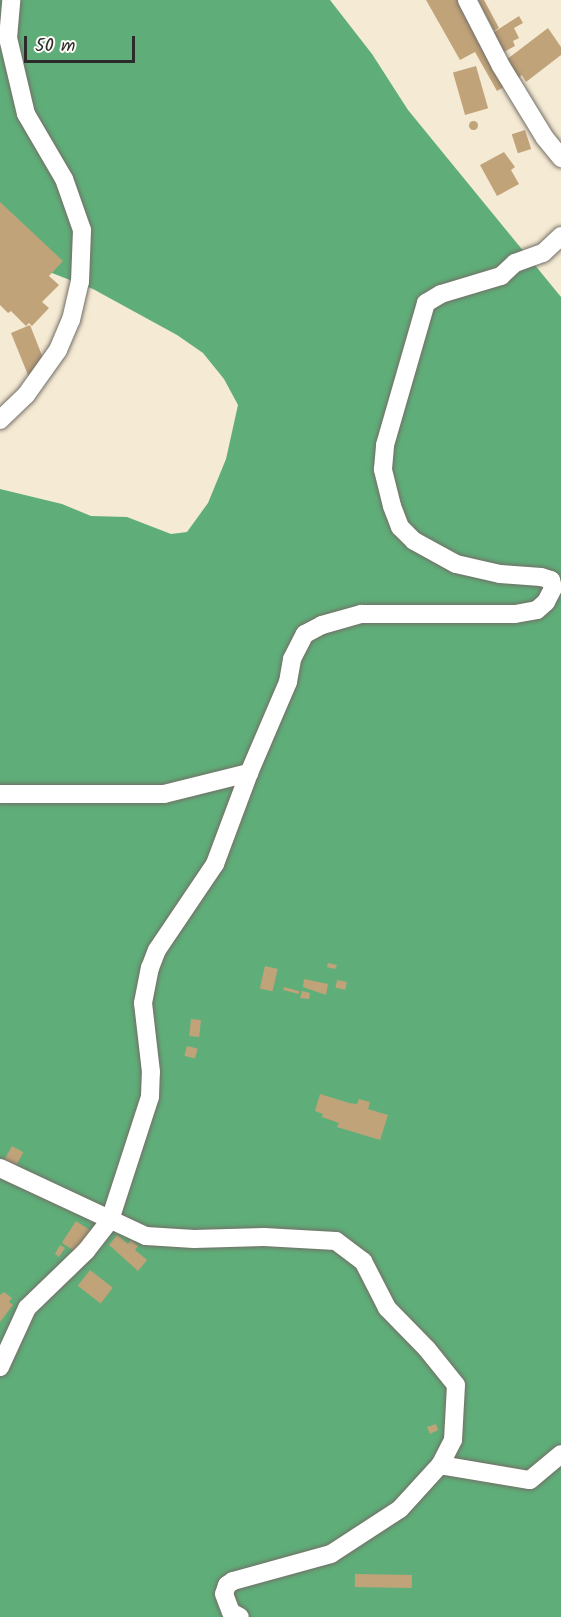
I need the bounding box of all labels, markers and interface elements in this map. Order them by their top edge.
scale bar [27,24,138,62]
text: 50 m [35,32,75,61]

